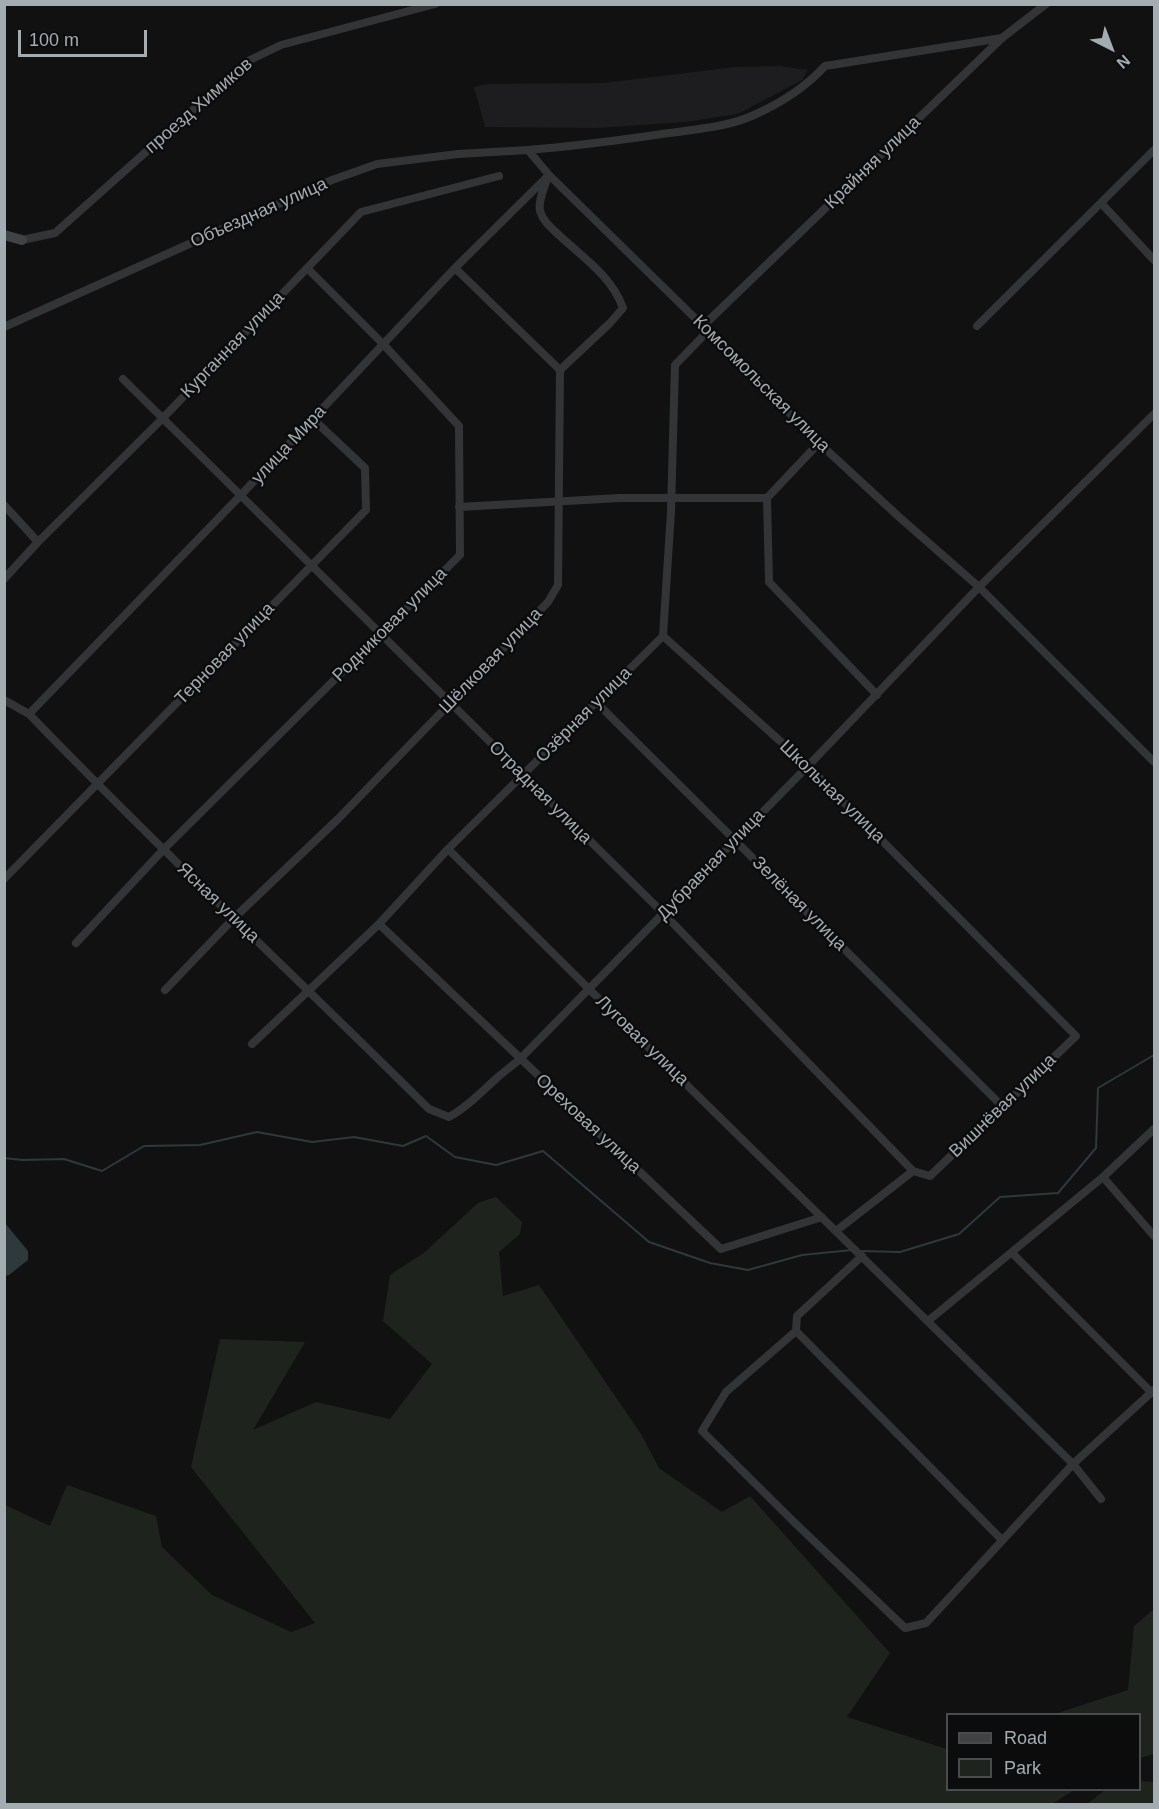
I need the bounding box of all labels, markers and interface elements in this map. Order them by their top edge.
scale bar [21,18,150,56]
north arrow [1081,18,1141,78]
text: 100 m [29,30,79,50]
text: N [1113,52,1133,72]
street label: проезд Химиков [141,54,257,158]
street label: Крайняя улица [821,112,925,214]
street label: Объездная улица [187,173,331,253]
street label: Курганная улица [177,287,289,403]
street label: Комсомольская улица [688,311,834,457]
street label: улица Мира [247,401,331,489]
street label: Родниковая улица [328,563,452,687]
street label: Терновая улица [171,598,279,710]
street label: Шёлковая улица [435,604,547,718]
street label: Озёрная улица [532,663,636,767]
street label: Школьная улица [775,736,889,848]
street label: Отрадная улица [484,737,596,849]
street label: Дубравная улица [653,805,769,925]
street label: Зелёная улица [747,852,851,956]
street label: Ясная улица [172,858,264,948]
street label: Луговая улица [591,991,693,1091]
street label: Вишнёвая улица [945,1050,1061,1162]
street label: Ореховая улица [531,1070,645,1178]
legend [946,1713,1141,1791]
text: Road [1004,1728,1047,1748]
text: Park [1004,1758,1041,1778]

